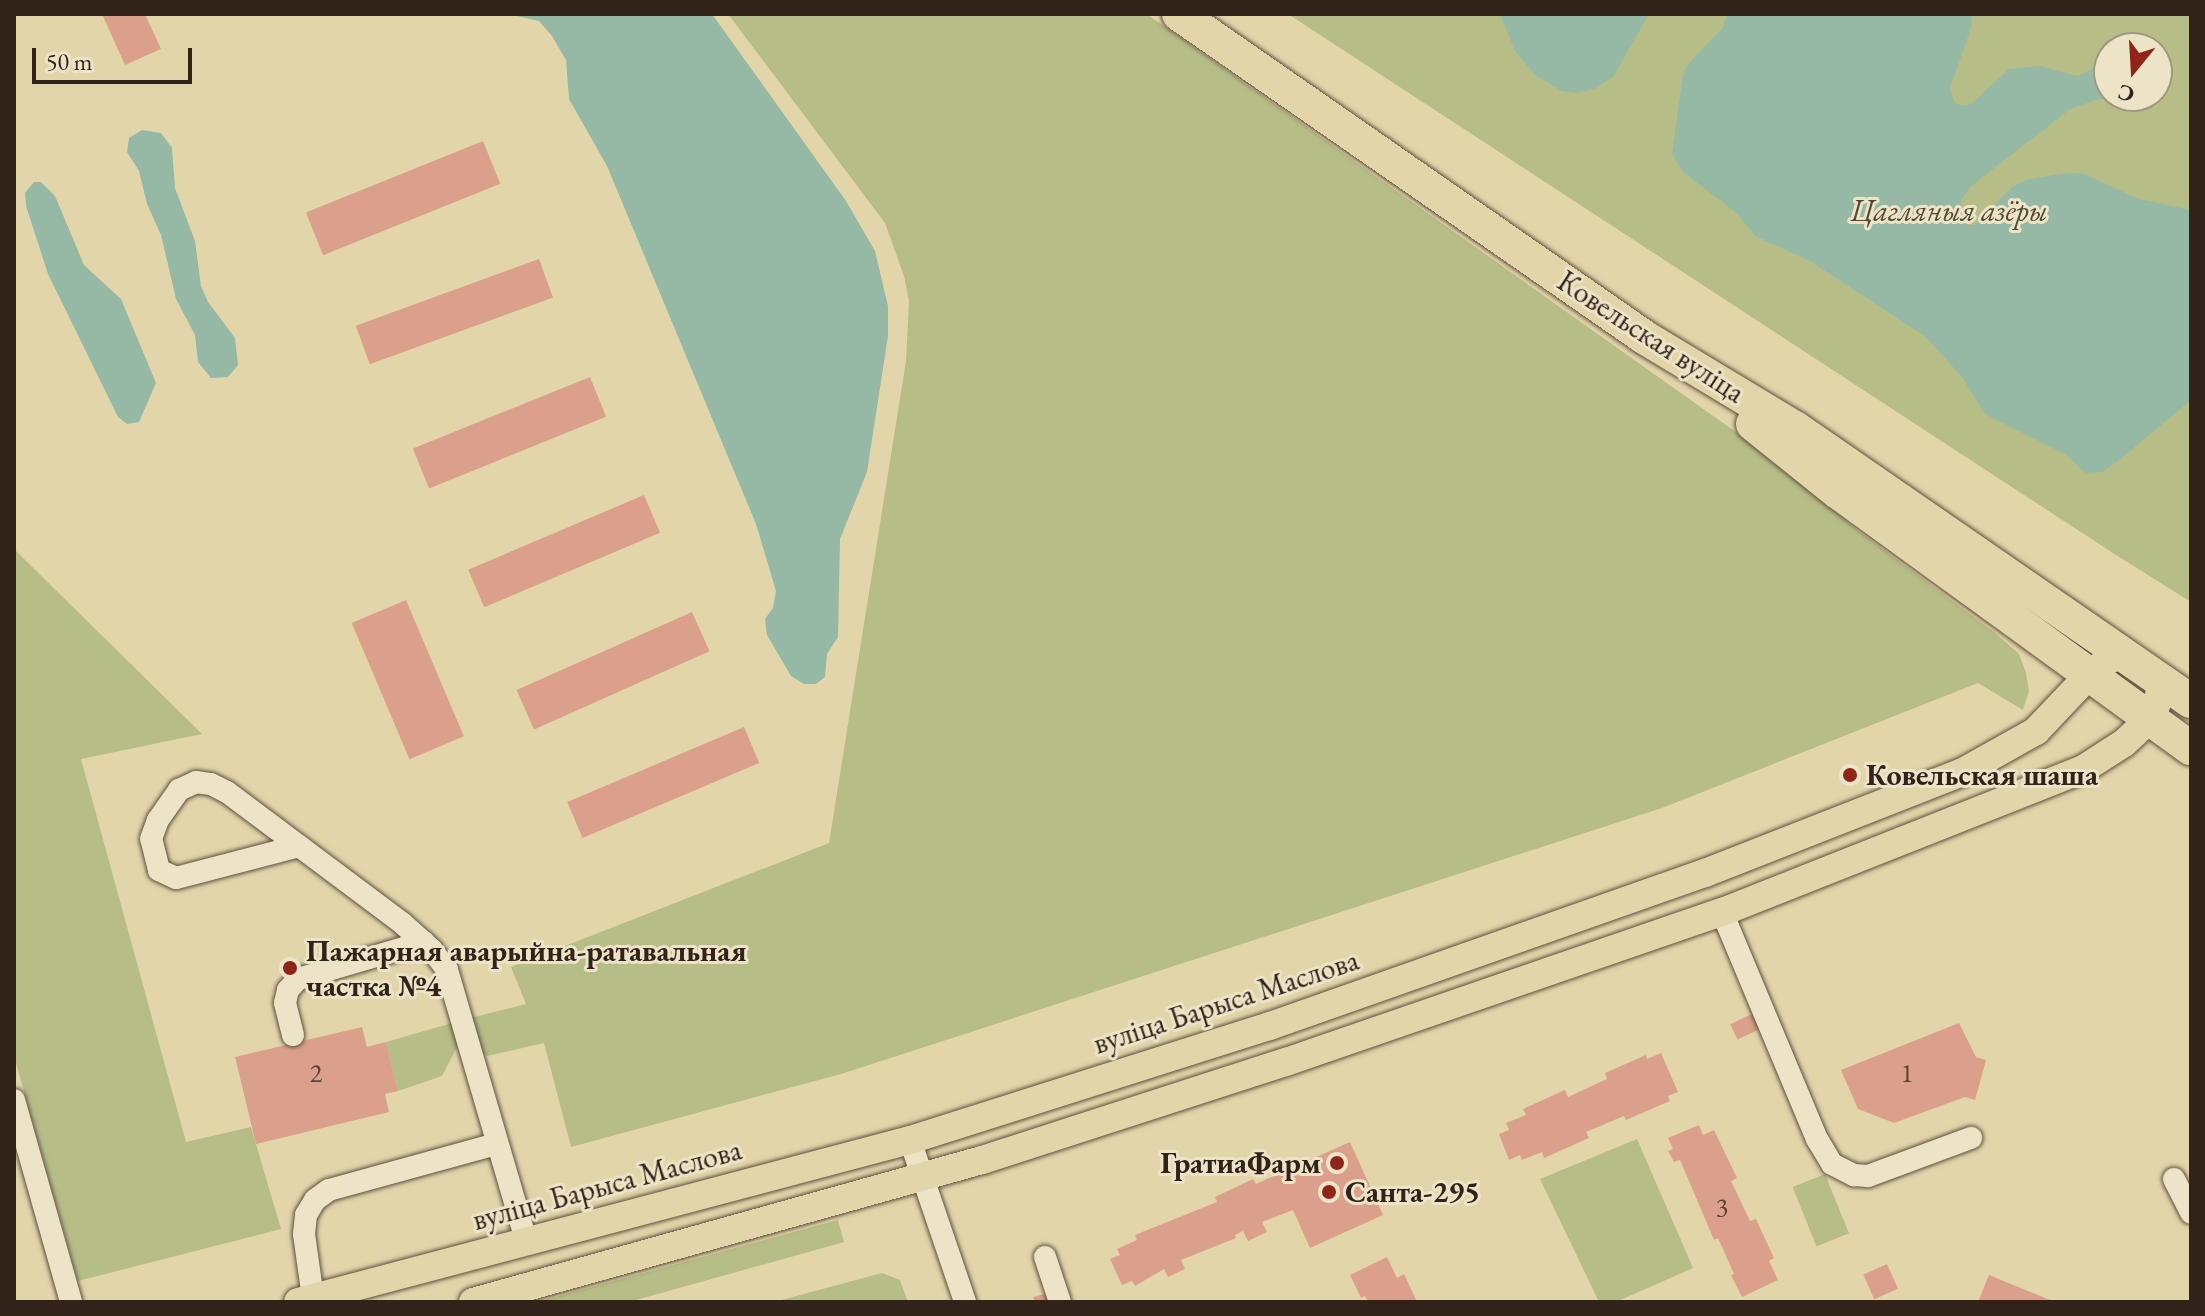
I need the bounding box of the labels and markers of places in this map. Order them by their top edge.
place label: Ковельская шаша [1866,757,2098,793]
marker: Ковельская шаша [1841,766,1859,784]
place label: Пажарная аварыйна-ратавальная частка №4 [306,933,747,1004]
marker: Пажарная аварыйна-ратавальная частка №4 [281,959,299,977]
place label: ГратиаФарм [1160,1145,1321,1181]
marker: ГратиаФарм [1328,1154,1346,1172]
place label: Санта-295 [1345,1174,1480,1210]
marker: Санта-295 [1320,1183,1338,1201]

